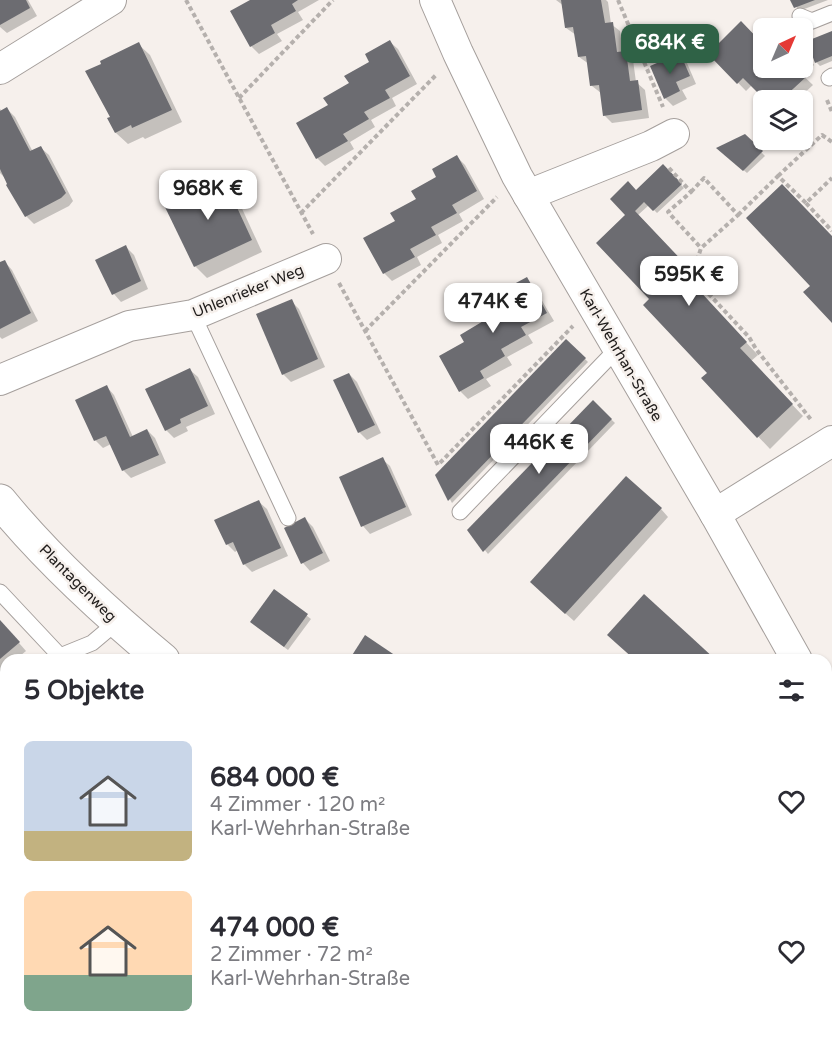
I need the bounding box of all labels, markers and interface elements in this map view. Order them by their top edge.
north arrow [753,18,813,78]
map controls [753,18,813,150]
pin: 684K € [621,24,719,75]
text: 684K € [635,31,705,55]
button: layers [753,90,813,150]
pin: 968K € [159,170,257,221]
text: 968K € [173,177,243,201]
pin: 595K € [640,256,738,307]
street label: Uhlenrieker Weg [190,261,306,321]
text: 595K € [654,263,724,287]
pin: 474K € [444,283,542,334]
street label: Karl-Wehrhan-Straße [576,286,666,424]
text: 474K € [458,290,528,314]
pin: 446K € [490,424,588,475]
text: 446K € [504,431,574,455]
street label: Plantagenweg [36,541,120,625]
icon: filters [775,674,808,707]
text: 5 Objekte [24,675,144,706]
text: 684 000 € [210,762,339,793]
icon: home [72,765,144,837]
icon: heart [775,785,808,818]
text: 4 Zimmer · 120 m² [210,793,385,817]
text: Karl-Wehrhan-Straße [210,817,410,841]
text: 474 000 € [210,912,339,943]
icon: home [72,915,144,987]
icon: heart [775,935,808,968]
text: 2 Zimmer · 72 m² [210,943,373,967]
text: Karl-Wehrhan-Straße [210,967,410,991]

